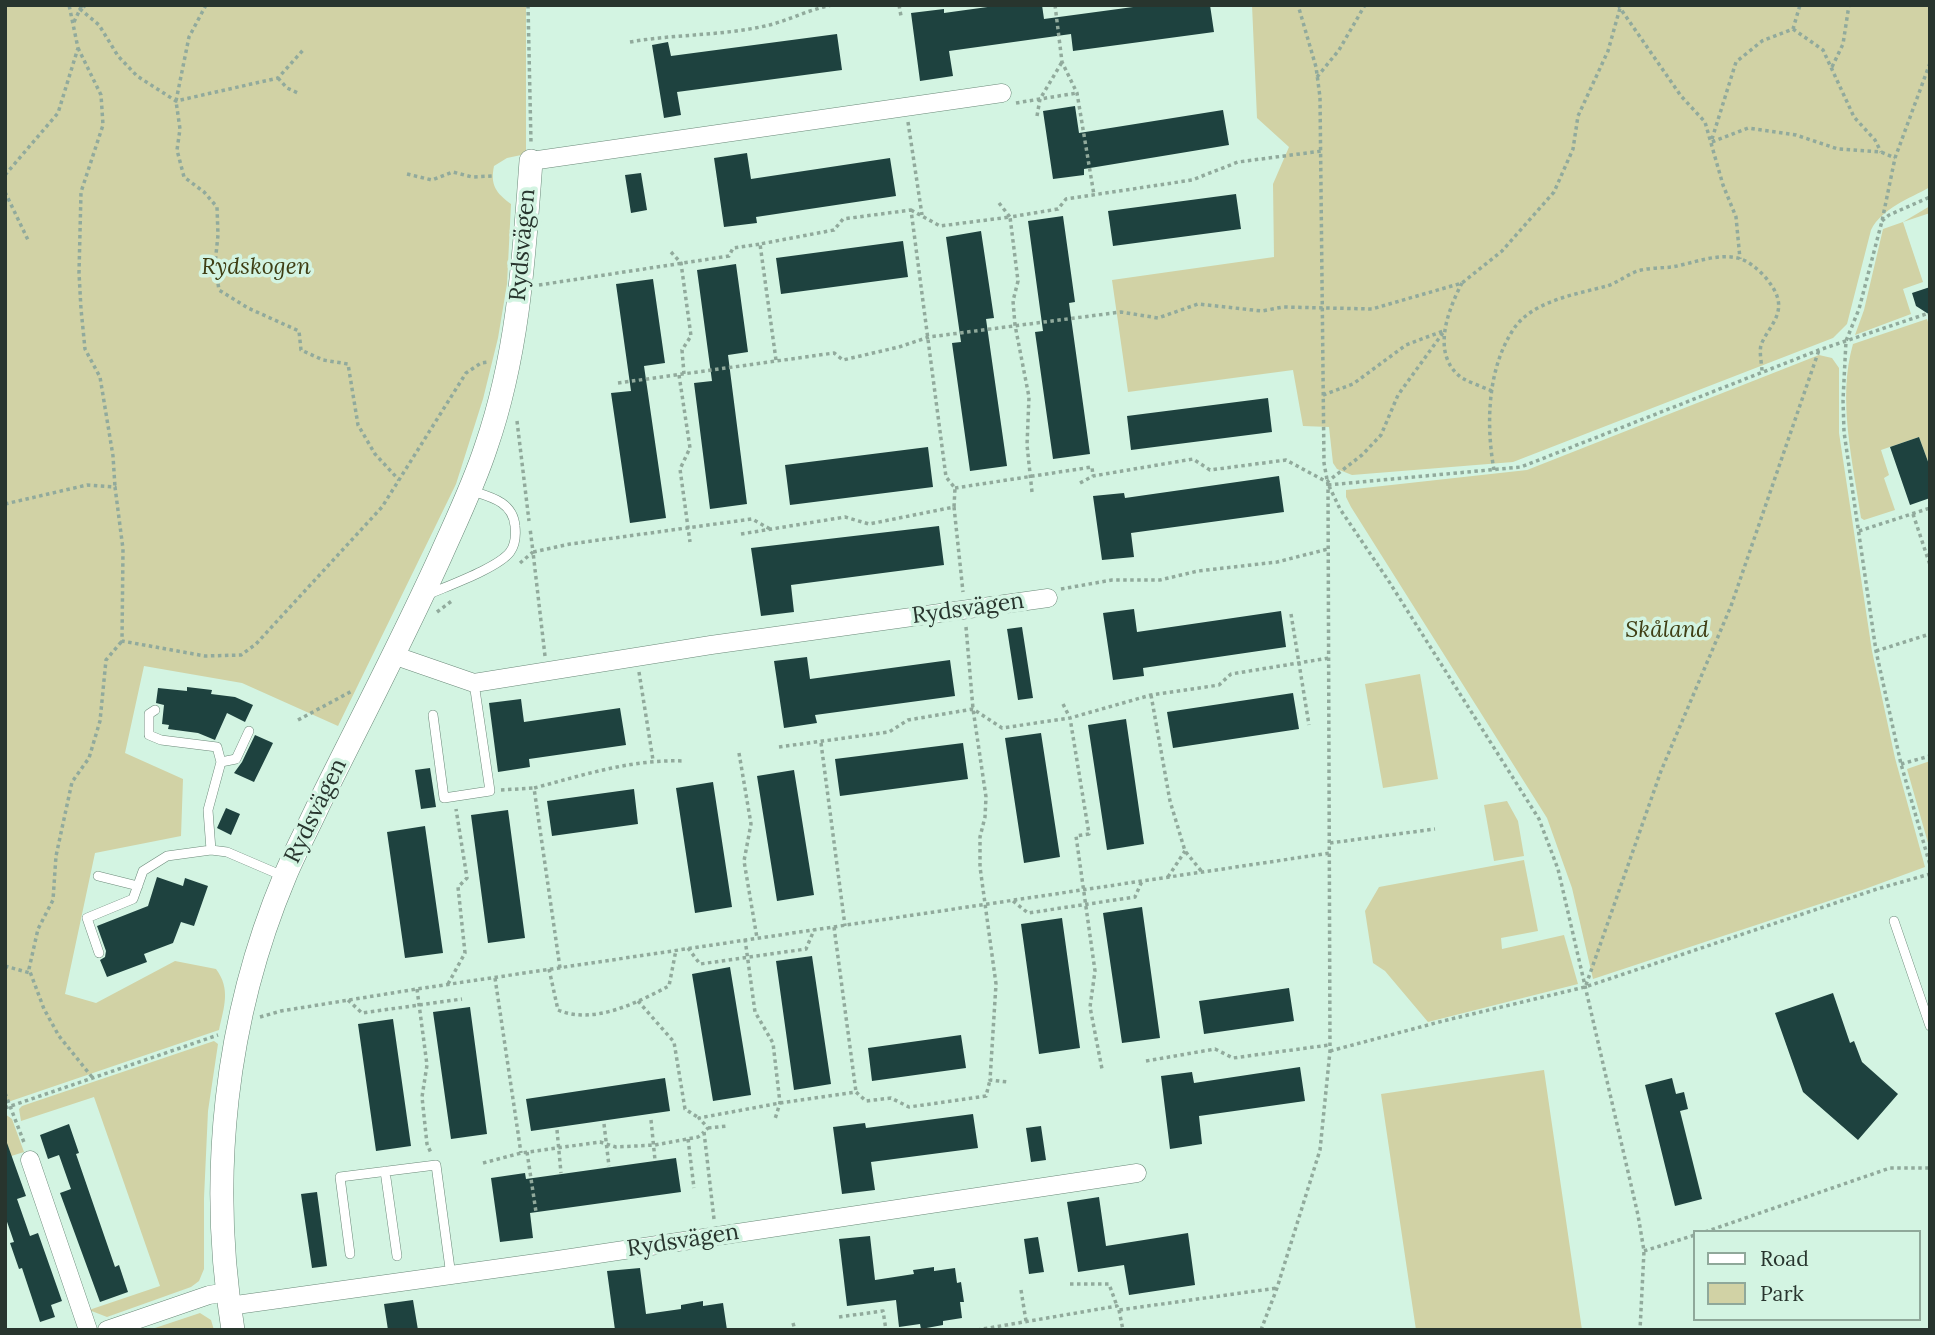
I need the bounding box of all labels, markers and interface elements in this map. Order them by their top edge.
street label: Rydsvägen [504,188,542,302]
park label: Rydskogen [201,253,311,281]
street label: Rydsvägen [910,587,1026,631]
park label: Skåland [1625,616,1709,644]
street label: Rydsvägen [279,754,353,868]
street label: Rydsvägen [625,1219,741,1263]
legend [1694,1230,1921,1321]
text: Road [1760,1245,1809,1272]
text: Park [1760,1280,1804,1307]

